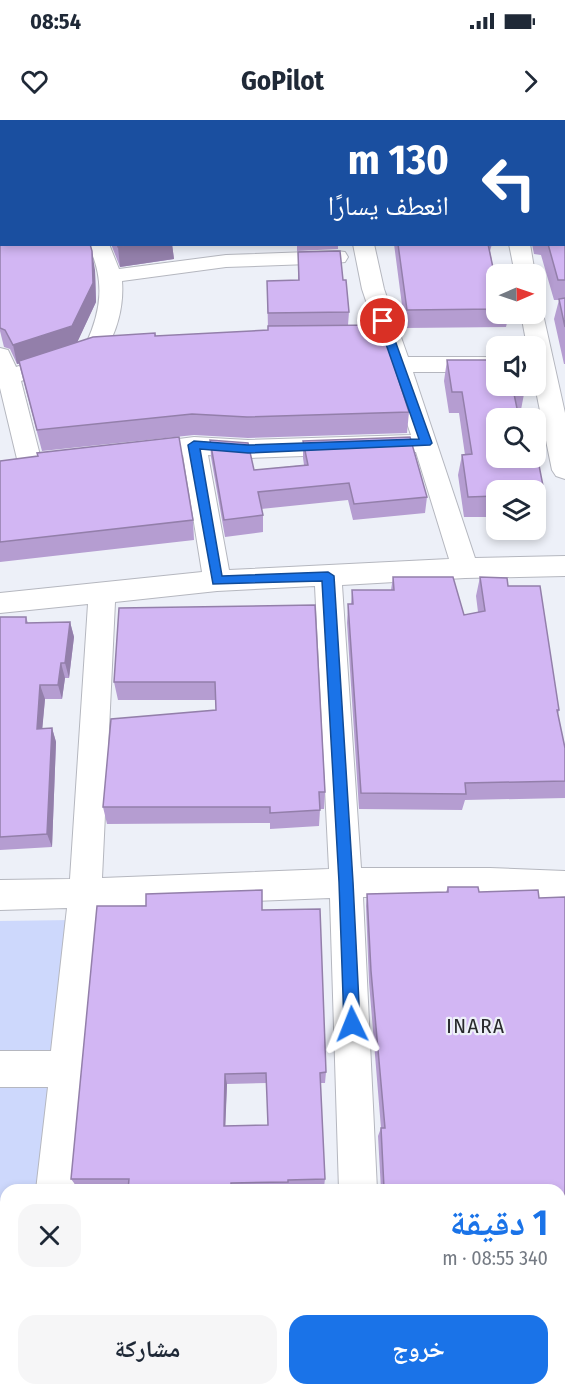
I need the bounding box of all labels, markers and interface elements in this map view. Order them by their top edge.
text: 08:54 [30,8,81,35]
icon: heart [18,65,51,98]
text: GoPilot [241,65,324,97]
icon: forward [514,65,547,98]
text: 130 m [348,135,449,185]
icon: left [470,144,548,222]
text: انعطف يسارًا [328,190,449,222]
north arrow [486,264,546,324]
map controls [486,264,546,540]
pin [357,295,408,346]
icon: arrive [366,304,399,337]
button: sound [486,336,546,396]
button: search [486,408,546,468]
button: layers [486,480,546,540]
position arrow [320,992,384,1056]
district label: INARA [446,1013,506,1039]
text: 1 دقيقة [450,1201,548,1245]
button: close [18,1204,81,1267]
text: 340 m · 08:55 [442,1246,548,1270]
button: مشاركة [18,1315,277,1384]
button: خروج [289,1315,548,1384]

